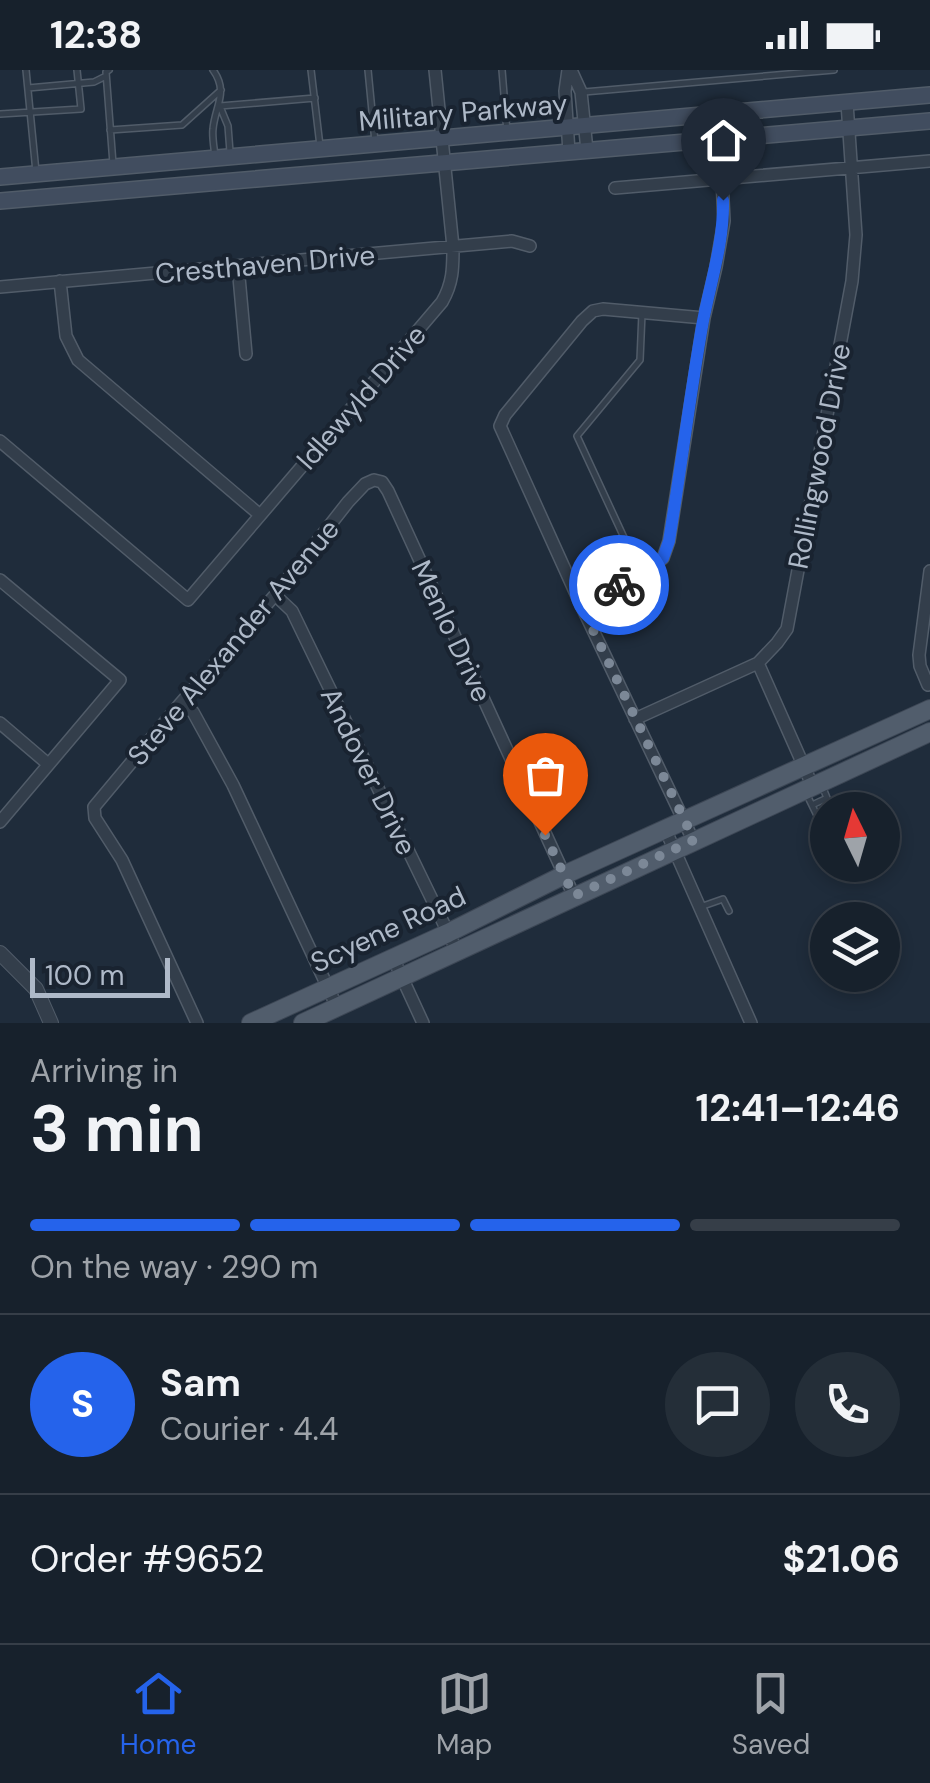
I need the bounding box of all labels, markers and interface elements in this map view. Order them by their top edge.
text: 12:38 [50,10,142,60]
street label: Military Parkway [357,85,569,140]
pin [681,98,766,201]
icon: home [696,113,751,168]
street label: Cresthaven Drive [153,236,377,293]
street label: Idlewyld Drive [288,317,434,477]
street label: Rollingwood Drive [780,340,859,572]
street label: Steve Alexander Avenue [119,511,348,773]
courier [569,535,669,635]
street label: Menlo Drive [403,554,500,708]
icon: bike [592,558,647,613]
street label: Andover Drive [312,681,425,861]
pin [503,733,588,836]
icon: bag [518,748,573,803]
north arrow [810,792,900,882]
map controls [810,792,900,992]
street label: Scyene Road [305,877,472,982]
button: layers [810,902,900,992]
scale bar [30,953,170,998]
text: 100 m [45,957,124,994]
text: Arriving in [30,1050,178,1092]
text: 12:41–12:46 [695,1083,900,1133]
text: 3 min [30,1087,204,1171]
text: On the way · 290 m [30,1246,318,1288]
button: chat [665,1352,770,1457]
button: phone [795,1352,900,1457]
text: Sam [160,1358,241,1408]
text: S [71,1379,94,1429]
text: Courier · 4.4 [160,1408,338,1450]
text: Order #9652 [30,1534,264,1584]
text: $21.06 [782,1534,900,1584]
tab: Home [120,1666,196,1763]
tab: Map [436,1666,492,1763]
tab: Saved [732,1666,810,1763]

